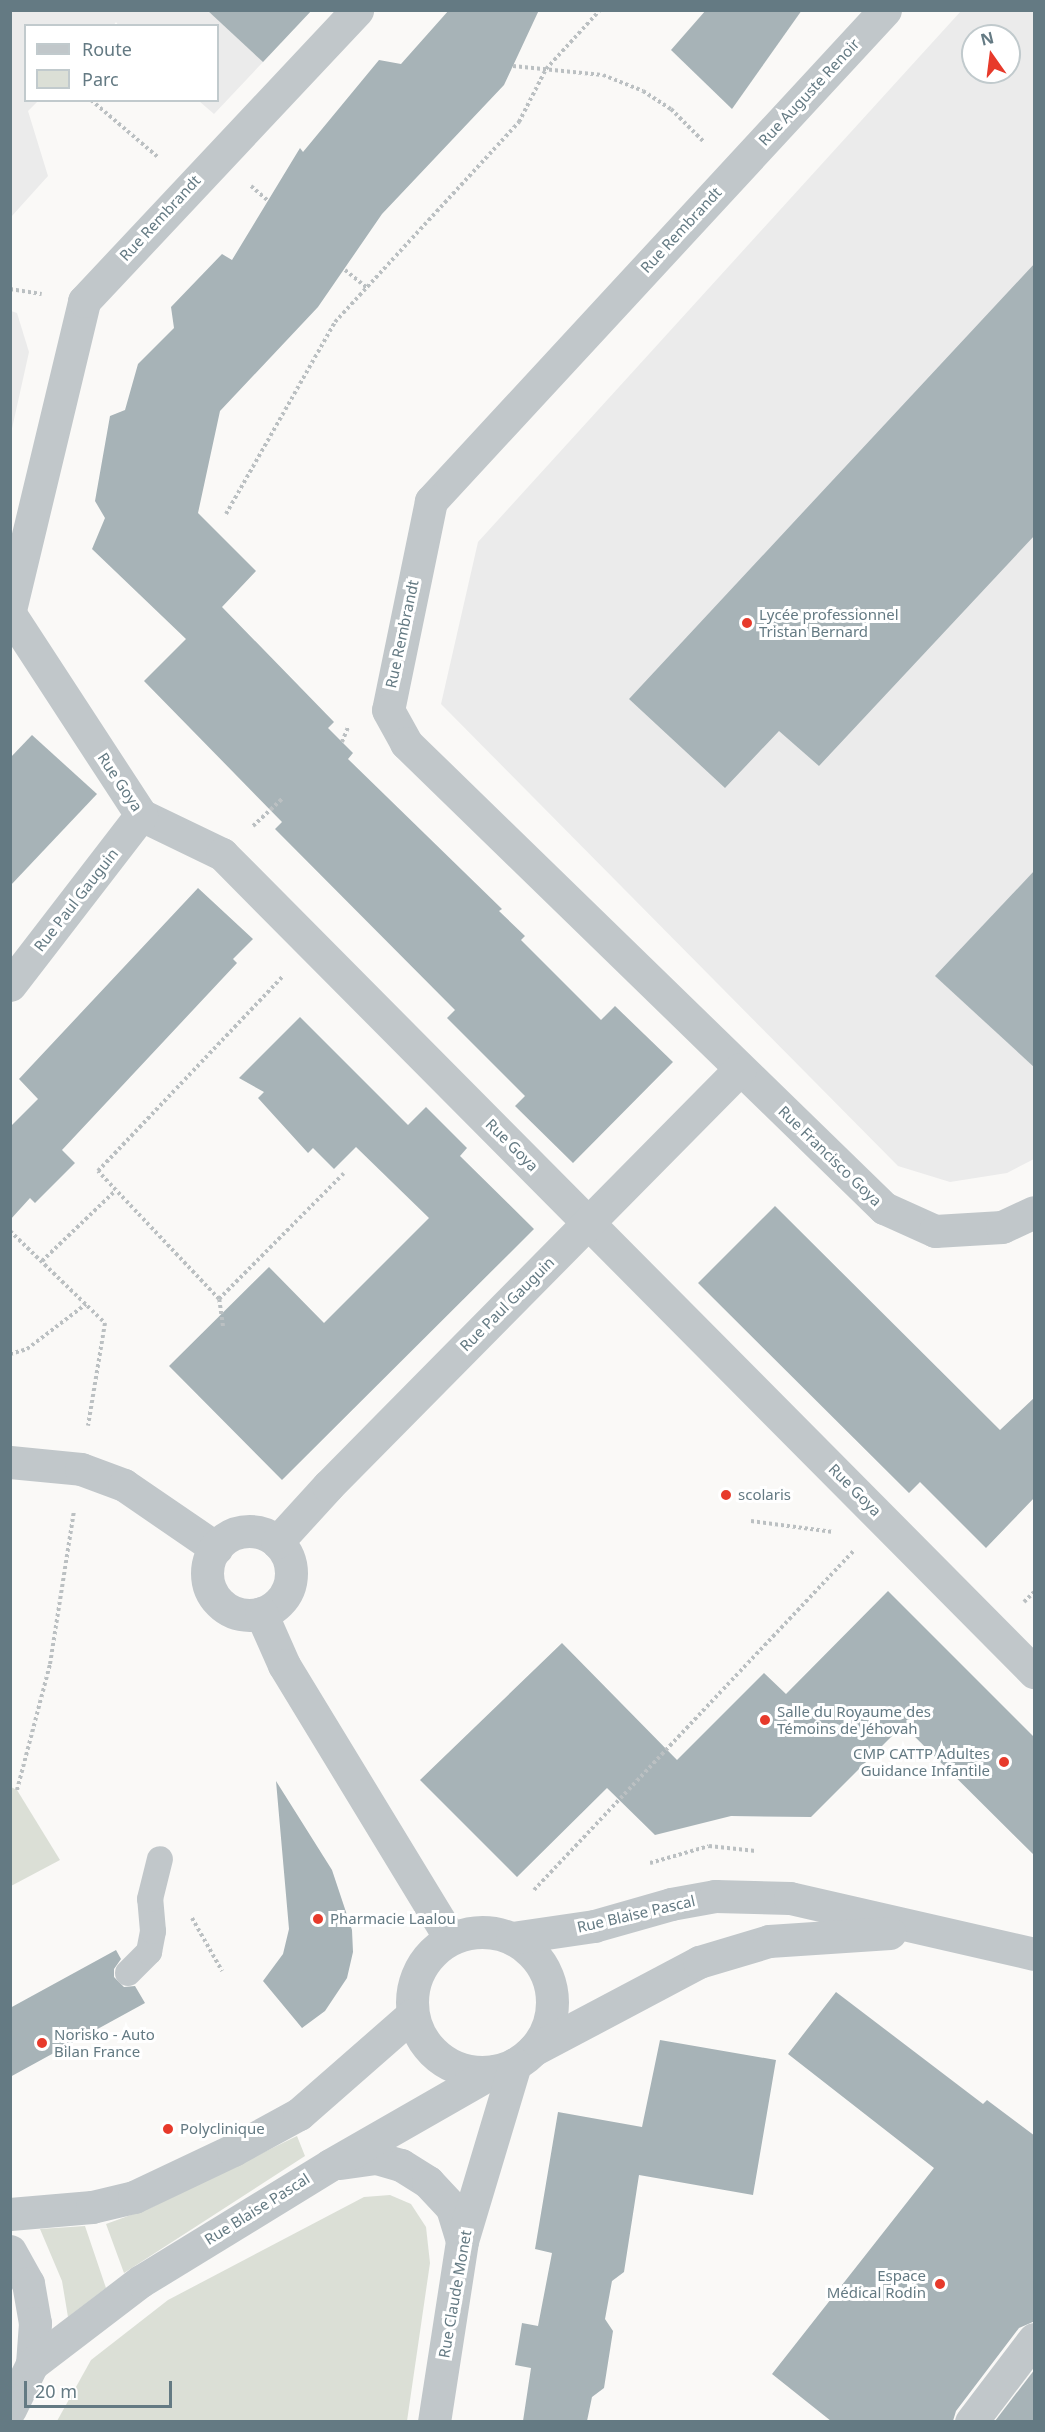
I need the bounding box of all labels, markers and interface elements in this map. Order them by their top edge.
legend [24,24,219,102]
north arrow [961,24,1021,84]
text: N [978,26,996,51]
street label: Rue Auguste Renoir [755,35,863,149]
text: Route [82,37,132,61]
text: Parc [82,67,119,91]
street label: Rue Rembrandt [116,172,204,264]
street label: Rue Rembrandt [637,184,725,276]
street label: Rue Rembrandt [382,578,422,690]
place label: Lycée professionnel Tristan Bernard [759,605,899,640]
marker: Lycée professionnel Tristan Bernard [740,616,754,630]
street label: Rue Goya [94,749,146,815]
street label: Rue Paul Gauguin [30,845,122,955]
street label: Rue Francisco Goya [775,1102,885,1210]
street label: Rue Goya [482,1115,542,1175]
street label: Rue Paul Gauguin [456,1253,558,1355]
street label: Rue Goya [825,1460,885,1520]
place label: scolaris [738,1486,791,1504]
marker: scolaris [719,1488,733,1502]
place label: Salle du Royaume des Témoins de Jéhovah [777,1702,931,1737]
marker: Salle du Royaume des Témoins de Jéhovah [758,1713,772,1727]
place label: CMP CATTP Adultes Guidance Infantile [853,1744,990,1779]
marker: CMP CATTP Adultes Guidance Infantile [995,1753,1013,1771]
street label: Rue Blaise Pascal [575,1892,697,1936]
place label: Pharmacie Laalou [330,1910,456,1928]
marker: Pharmacie Laalou [311,1912,325,1926]
place label: Norisko - Auto Bilan France [54,2025,155,2060]
marker: Norisko - Auto Bilan France [35,2036,49,2050]
place label: Polyclinique [180,2120,265,2138]
marker: Polyclinique [161,2122,175,2136]
street label: Rue Blaise Pascal [201,2169,313,2249]
street label: Rue Claude Monet [435,2229,475,2359]
place label: Espace Médical Rodin [827,2266,926,2301]
marker: Espace Médical Rodin [931,2275,949,2293]
scale bar [27,2369,176,2407]
text: 20 m [35,2379,77,2403]

